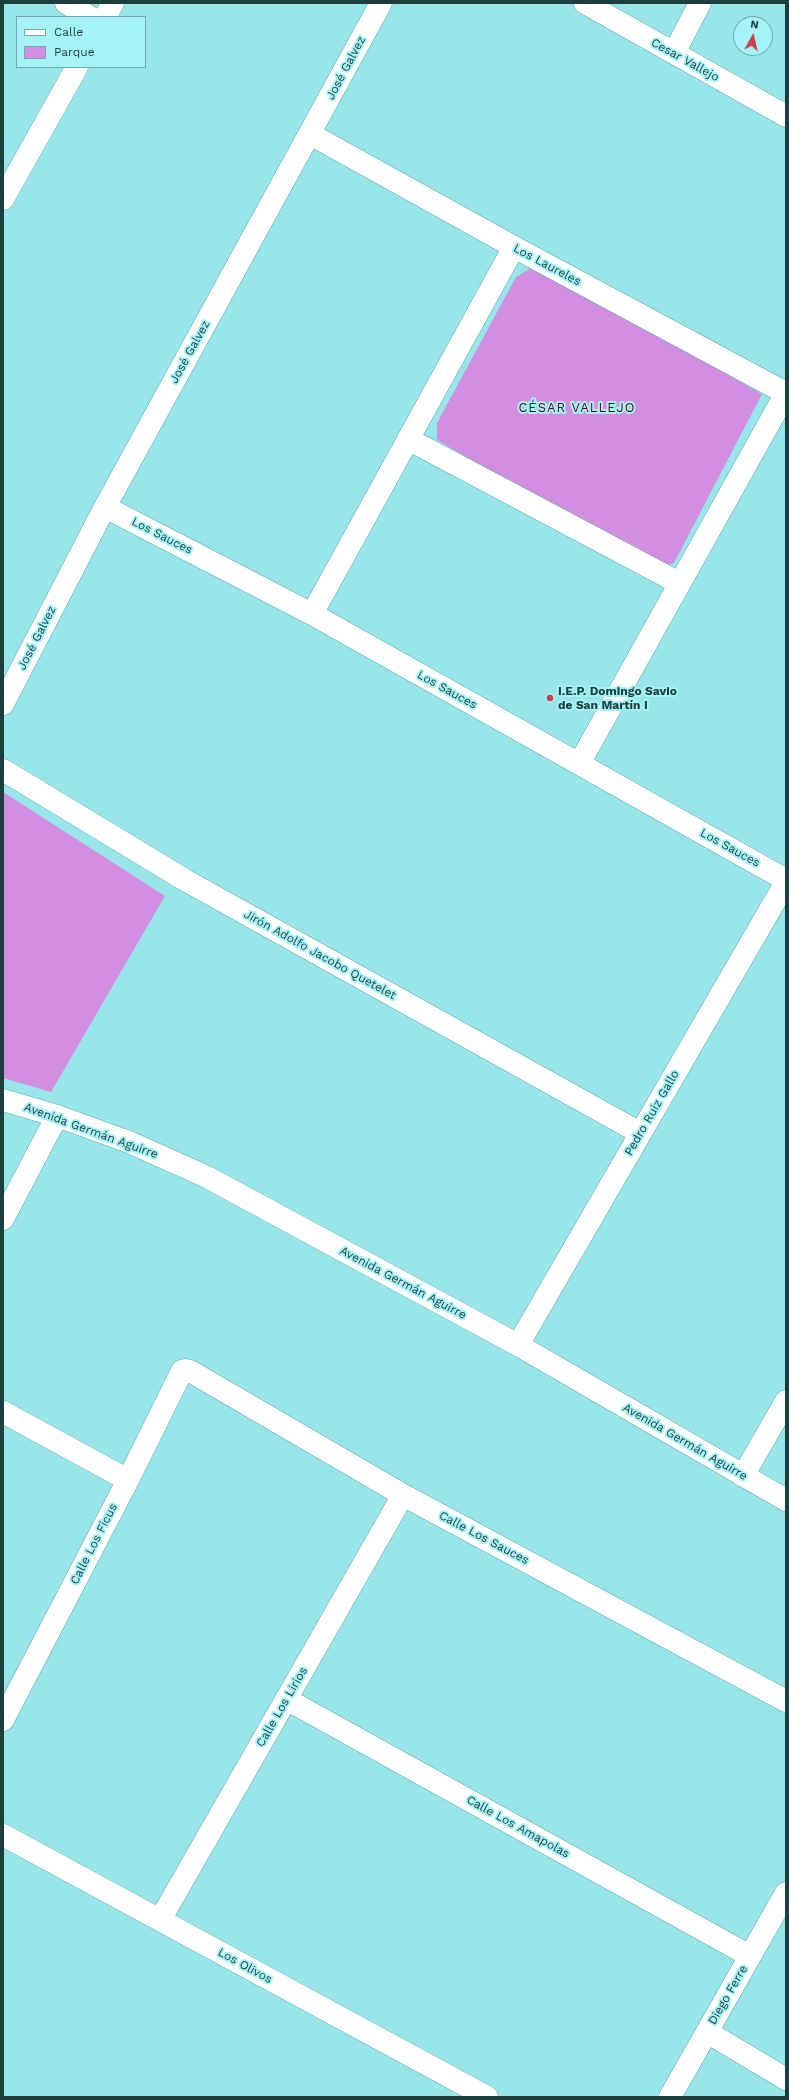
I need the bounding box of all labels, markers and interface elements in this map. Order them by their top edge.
legend [16,16,146,68]
north arrow [733,16,773,56]
text: N [750,18,760,32]
text: Calle [54,25,83,39]
street label: José Galvez [323,34,369,102]
street label: Cesar Vallejo [648,35,722,85]
text: Parque [54,45,95,59]
street label: Los Laureles [511,241,583,289]
street label: José Galvez [167,318,213,386]
district label: CÉSAR VALLEJO [518,400,636,416]
street label: Los Sauces [129,515,195,557]
street label: José Galvez [15,604,59,672]
street label: Los Sauces [414,668,480,712]
place label: I.E.P. Domingo Savio de San Martín I [558,684,677,712]
marker: I.E.P. Domingo Savio de San Martín I [545,693,555,703]
street label: Los Sauces [697,826,763,870]
street label: Jirón Adolfo Jacobo Quetelet [241,907,399,1003]
street label: Pedro Ruiz Gallo [622,1068,682,1158]
street label: Avenida Germán Aguirre [22,1100,160,1162]
street label: Avenida Germán Aguirre [337,1243,469,1323]
street label: Avenida Germán Aguirre [620,1400,750,1484]
street label: Calle Los Ficus [67,1501,121,1587]
street label: Calle Los Sauces [437,1508,531,1568]
street label: Calle Los Lirios [253,1664,311,1750]
street label: Calle Los Amapolas [464,1793,572,1861]
street label: Los Olivos [215,1945,275,1987]
street label: Diego Ferre [705,1963,751,2027]

